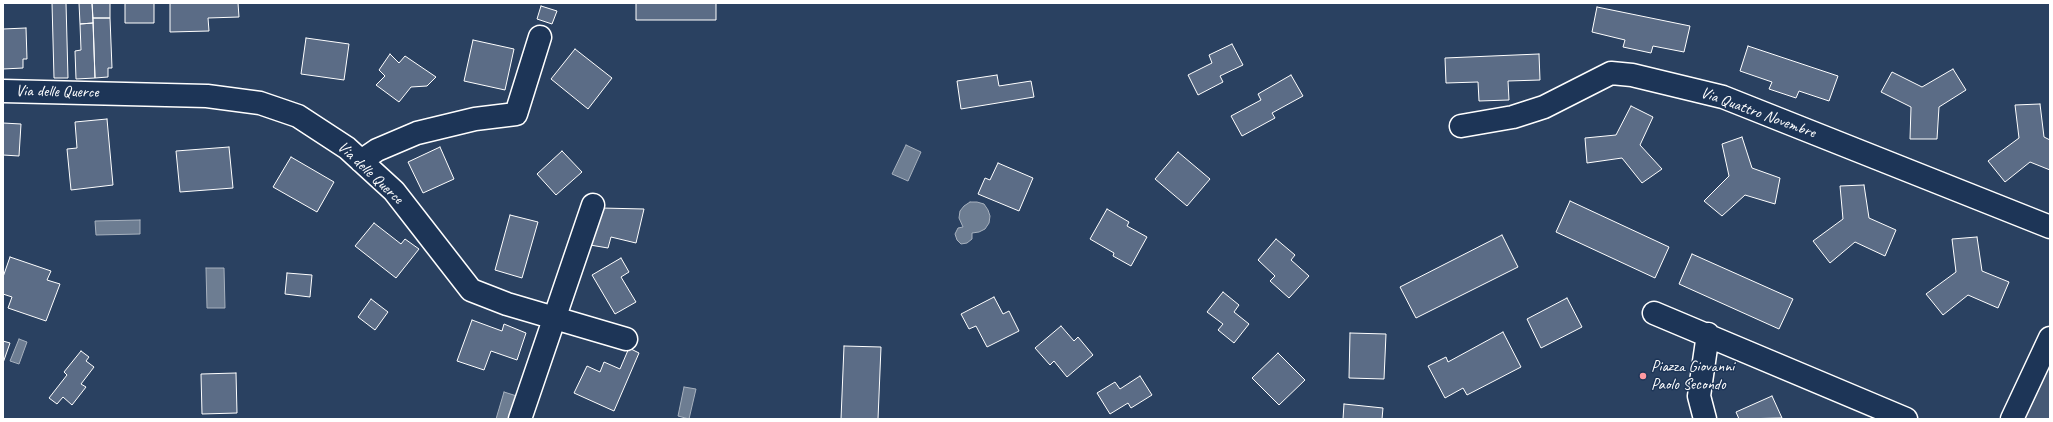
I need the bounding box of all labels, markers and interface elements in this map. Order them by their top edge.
street label: Via delle Querce [15,82,99,102]
street label: Via Quattro Novembre [1698,83,1818,143]
street label: Via delle Querce [333,138,407,208]
place label: Piazza Giovanni Paolo Secondo [1651,357,1734,395]
marker: Piazza Giovanni Paolo Secondo [1638,371,1648,381]

